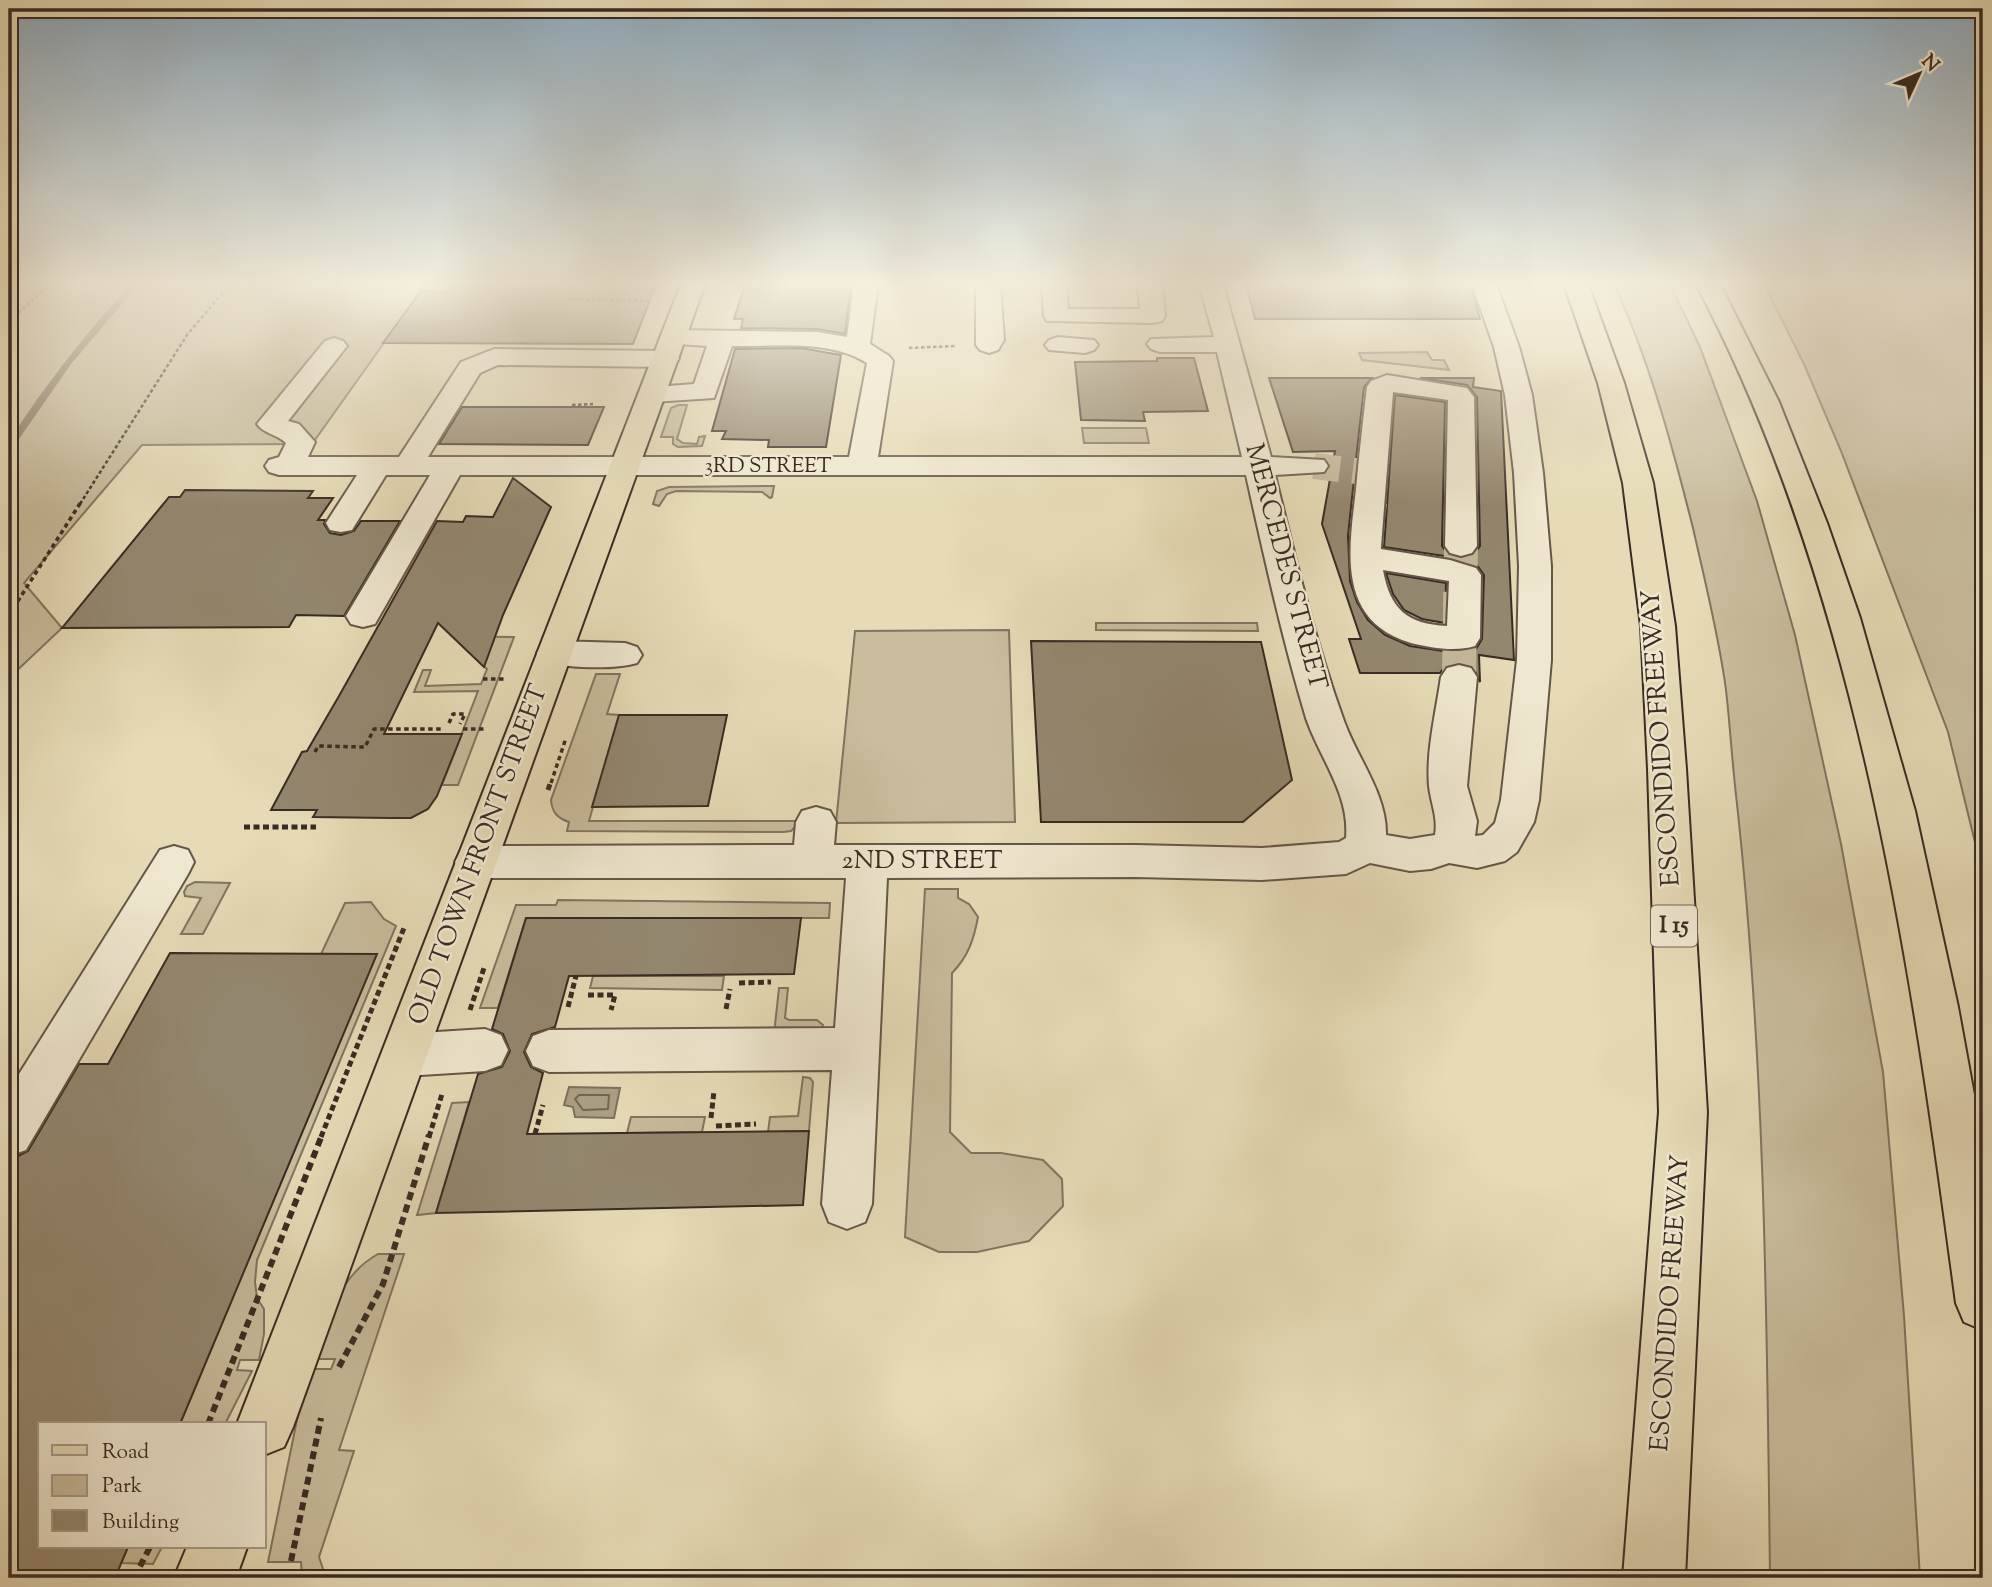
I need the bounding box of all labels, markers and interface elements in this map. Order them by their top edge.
north arrow [1884,38,1954,108]
text: N [1914,49,1944,79]
street label: MERCEDES STREET [1234,440,1336,694]
street label: 3RD STREET [704,452,832,482]
street label: ESCONDIDO FREEWAY [1633,588,1691,888]
street label: OLD TOWN FRONT STREET [400,680,558,1030]
street label: 2ND STREET [841,843,1003,880]
road number: I 15 [1651,906,1697,946]
street label: ESCONDIDO FREEWAY [1642,1153,1700,1453]
legend [38,1422,266,1548]
text: Road [102,1438,149,1468]
text: Park [102,1472,143,1502]
text: Building [102,1508,179,1538]

